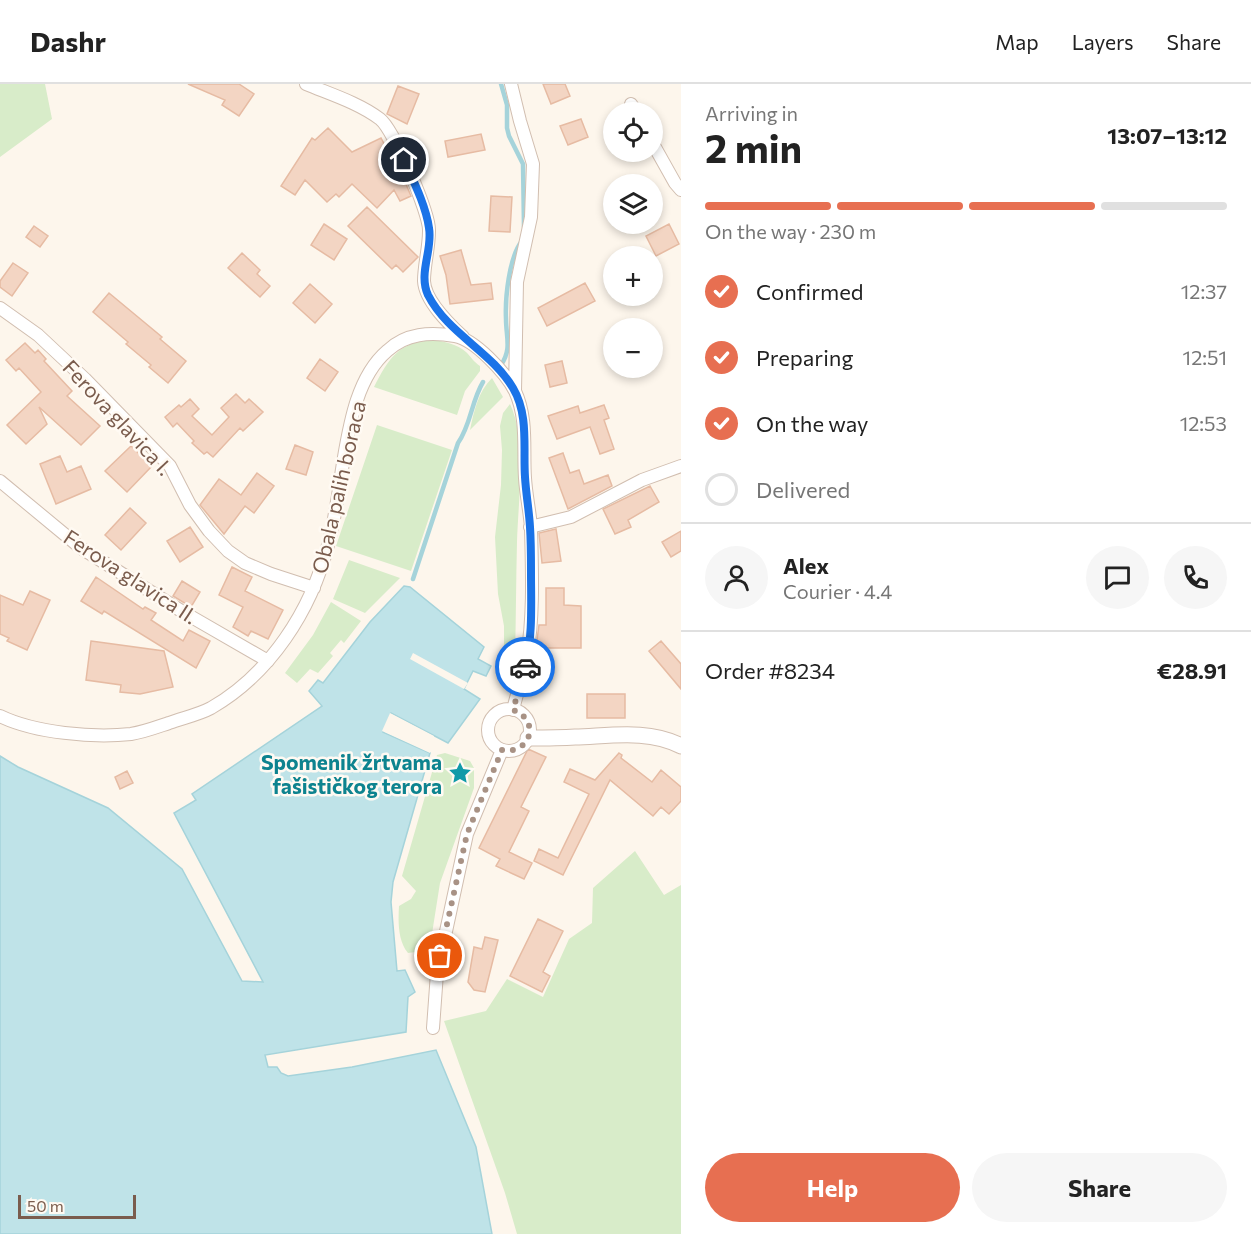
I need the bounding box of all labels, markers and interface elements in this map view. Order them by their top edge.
text: Dashr [30,24,106,58]
text: Map [995,29,1039,54]
text: Layers [1072,29,1134,54]
text: Share [1167,29,1221,54]
text: Arriving in [705,101,798,125]
map controls [603,102,663,378]
button: locate [603,102,663,162]
text: 13:07–13:12 [1107,122,1227,149]
text: 2 min [705,123,802,171]
pin [378,134,429,185]
icon: home [387,143,420,176]
button: layers [603,174,663,234]
text: On the way · 230 m [705,219,876,243]
button: + [603,246,663,306]
icon: check [705,275,738,308]
text: Confirmed [756,278,863,305]
text: 12:37 [1181,279,1227,303]
button: − [603,318,663,378]
icon: check [705,341,738,374]
text: Preparing [756,344,853,371]
text: 12:51 [1183,345,1227,369]
street label: Ferova glavica I. [58,354,178,480]
street label: Obala palih boraca [306,398,370,576]
icon: check [705,407,738,440]
text: On the way [756,410,868,437]
text: 12:53 [1180,411,1227,435]
text: Delivered [756,476,850,503]
street label: Ferova glavica II. [60,524,202,628]
button: person [705,546,768,609]
button: chat [1086,546,1149,609]
button: phone [1164,546,1227,609]
text: Alex [783,552,829,579]
text: Courier · 4.4 [783,579,892,603]
courier [495,637,555,697]
icon: car [509,651,542,684]
text: Order #8234 [705,657,835,684]
text: €28.91 [1157,657,1227,684]
place label: Spomenik žrtvama fašističkog terora [261,749,442,798]
place icon: Spomenik žrtvama fašističkog terora [447,760,473,786]
pin [414,930,465,981]
icon: bag [423,939,456,972]
button: Help [705,1153,960,1222]
button: Share [972,1153,1227,1222]
scale bar [18,1192,136,1220]
text: 50 m [27,1196,64,1215]

